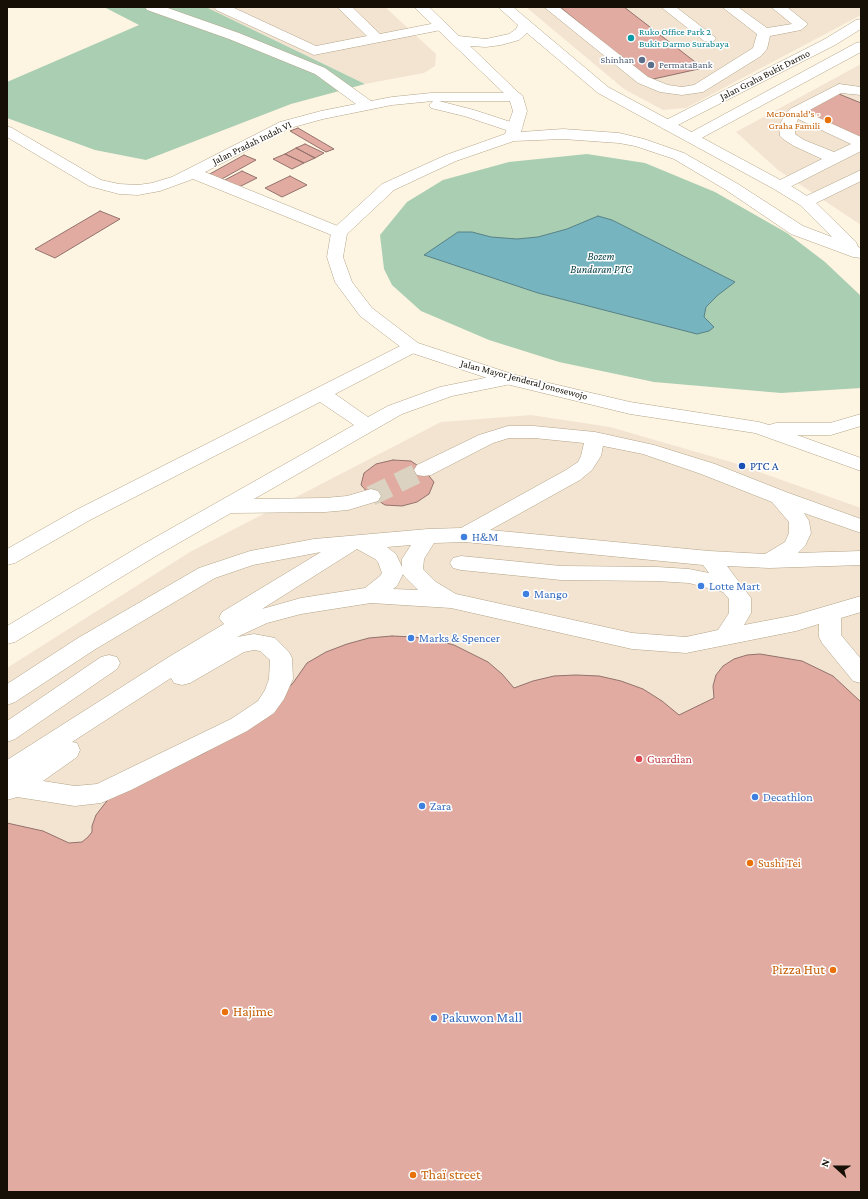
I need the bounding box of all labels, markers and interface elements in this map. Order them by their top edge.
place label: Ruko Office Park 2 Bukit Darmo Surabaya [639,26,729,50]
marker: Ruko Office Park 2 Bukit Darmo Surabaya [626,33,636,43]
street label: Jalan Graha Bukit Darmo [718,47,812,103]
place label: Shinhan [601,54,634,66]
marker: Shinhan [637,55,647,65]
place label: PermataBank [659,59,713,71]
marker: PermataBank [646,60,656,70]
place label: McDonald's - Graha Famili [766,108,820,132]
marker: McDonald's - Graha Famili [823,115,833,125]
street label: Jalan Pradah Indah VI [210,119,294,167]
water label: Bozem Bundaran PTC [570,250,632,276]
street label: Jalan Mayor Jenderal Jonosewojo [459,357,589,403]
place label: PTC A [750,459,779,473]
marker: PTC A [737,461,747,471]
place label: H&M [472,530,498,544]
marker: H&M [459,532,469,542]
place label: Lotte Mart [709,579,760,593]
marker: Lotte Mart [696,581,706,591]
place label: Mango [534,587,568,601]
marker: Mango [521,589,531,599]
place label: Marks & Spencer [419,631,500,645]
marker: Marks & Spencer [406,633,416,643]
place label: Guardian [647,752,692,766]
marker: Guardian [634,754,644,764]
place label: Decathlon [763,790,813,804]
marker: Decathlon [750,792,760,802]
place label: Zara [430,799,451,813]
marker: Zara [417,801,427,811]
place label: Sushi Tei [758,856,801,870]
marker: Sushi Tei [745,858,755,868]
place label: Pizza Hut [772,962,825,978]
marker: Pizza Hut [828,965,838,975]
place label: Hajime [233,1004,273,1020]
marker: Hajime [220,1007,230,1017]
place label: Pakuwon Mall [442,1010,522,1026]
marker: Pakuwon Mall [429,1013,439,1023]
north arrow [816,1147,856,1187]
text: N [818,1157,832,1168]
place label: Thaï street [421,1167,481,1183]
marker: Thaï street [408,1170,418,1180]

